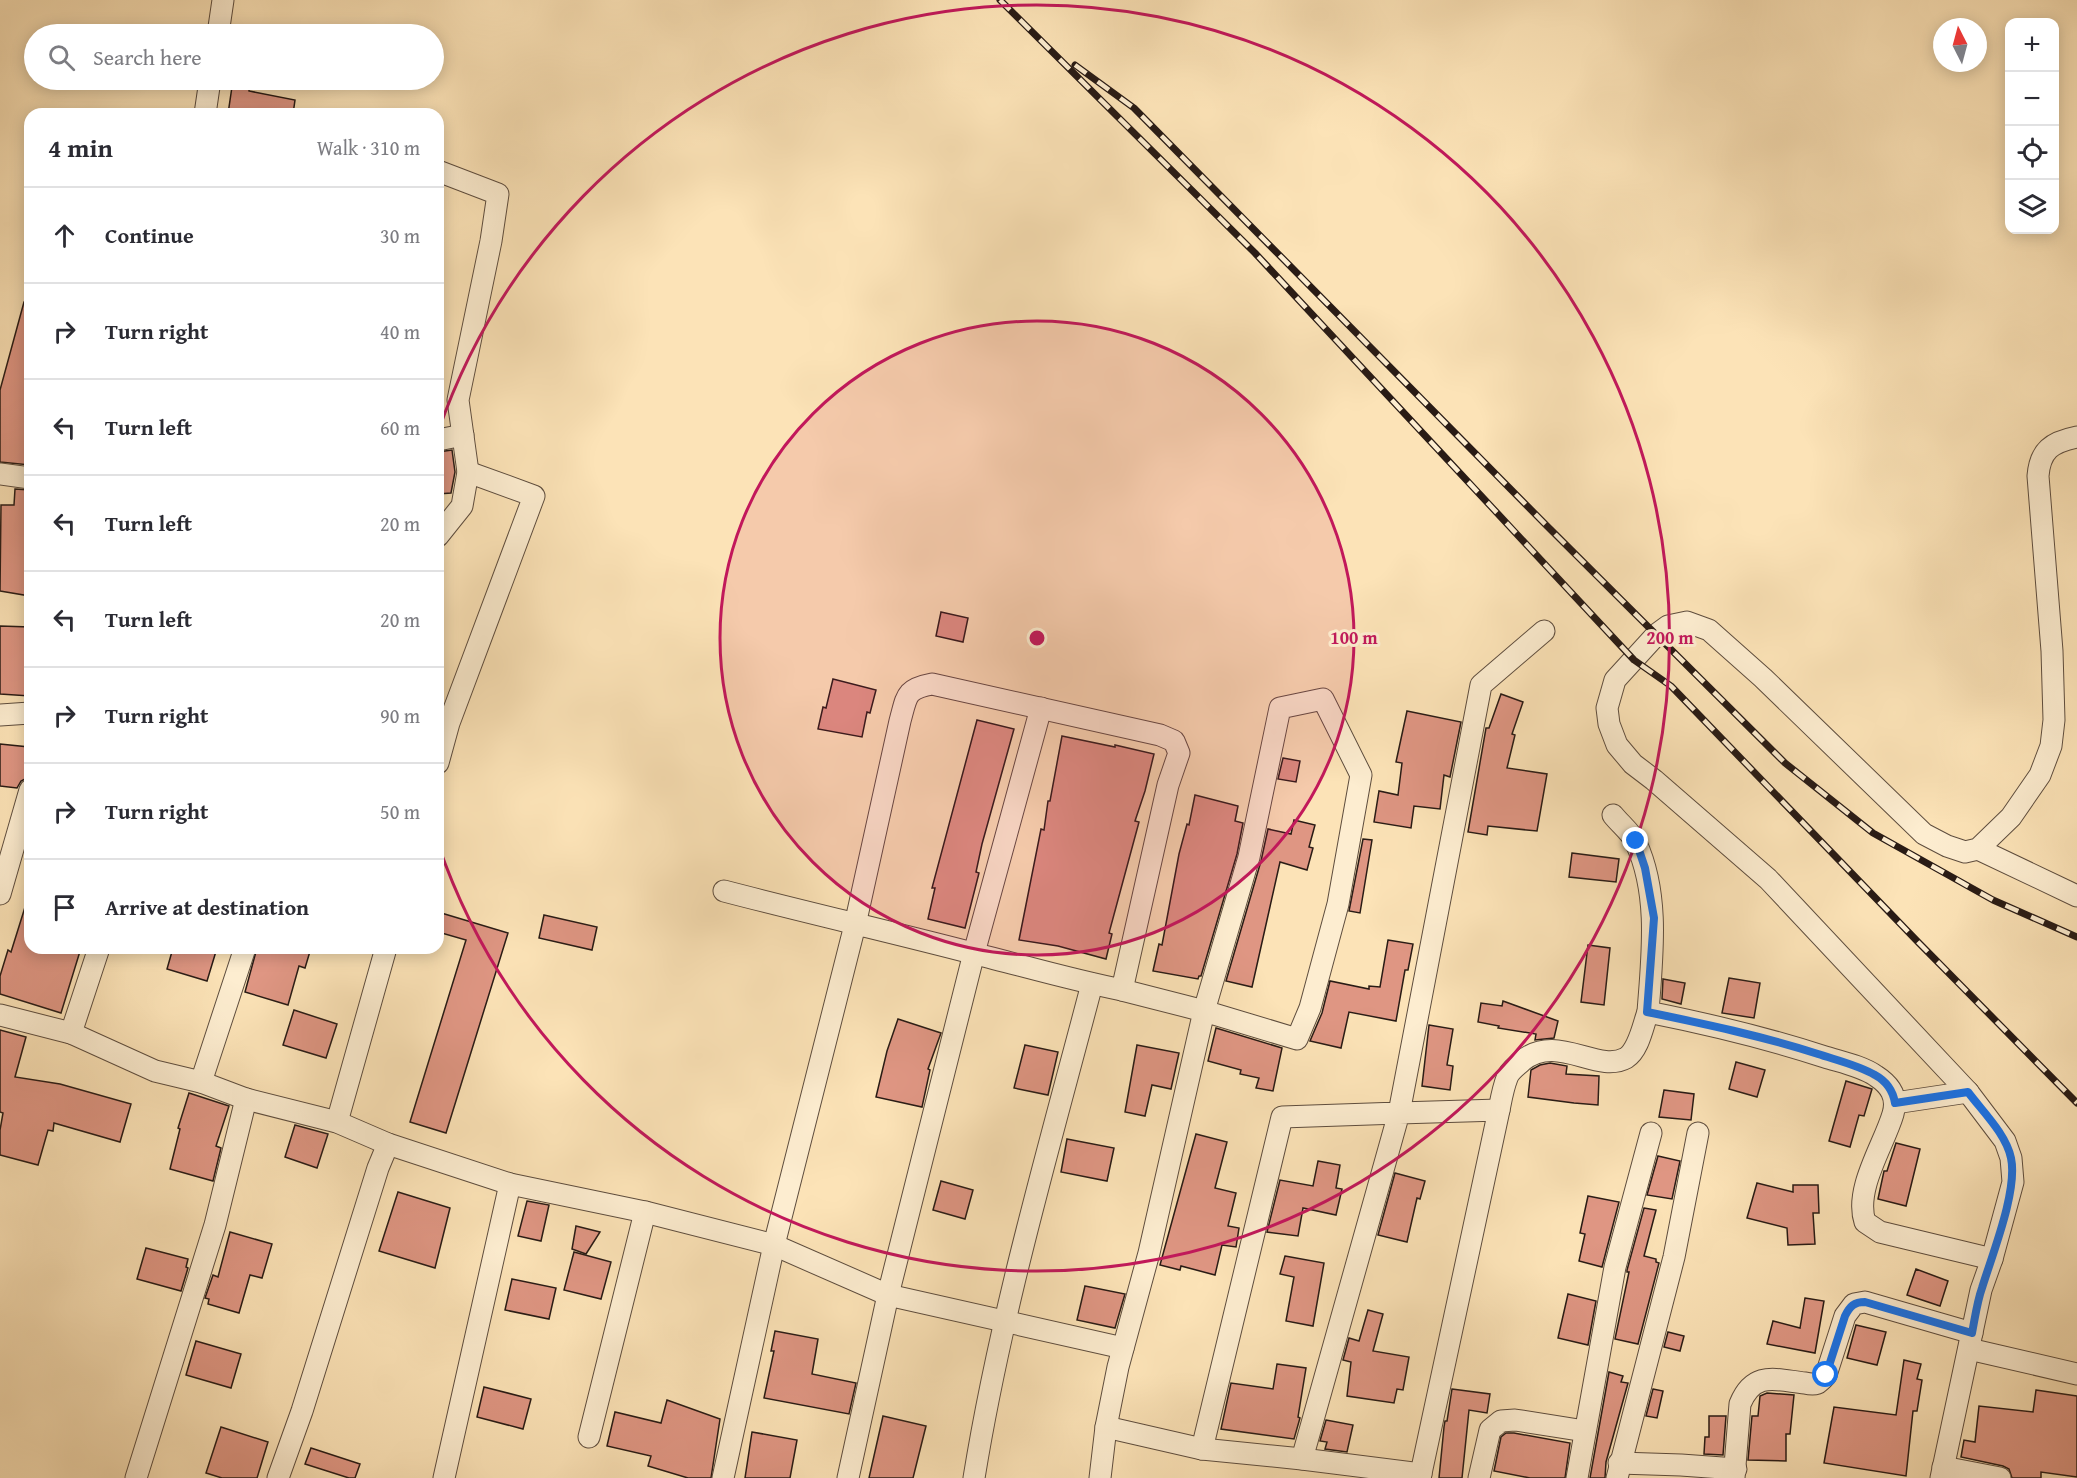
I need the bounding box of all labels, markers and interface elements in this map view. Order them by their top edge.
north arrow [1933,18,1987,72]
map controls [2005,18,2059,234]
button: + [2005,18,2059,72]
search box [24,24,444,90]
icon: search [45,41,78,74]
text: Search here [93,41,202,73]
button: − [2005,72,2059,126]
button: locate [2005,126,2059,180]
text: 4 min [48,128,113,167]
text: Walk · 310 m [317,133,420,162]
button: layers [2005,180,2059,234]
icon: ahead [48,219,81,252]
text: Continue [105,219,194,251]
text: 30 m [380,221,420,250]
icon: right [48,315,81,348]
text: Turn right [105,315,208,347]
text: 40 m [380,317,420,346]
icon: left [48,411,81,444]
text: Turn left [105,411,192,443]
text: 60 m [380,413,420,442]
icon: left [48,507,81,540]
text: Turn left [105,507,192,539]
text: 20 m [380,509,420,538]
icon: left [48,603,81,636]
text: Turn left [105,603,192,635]
text: 20 m [380,605,420,634]
text: 100 m [1330,624,1378,651]
text: 200 m [1646,624,1694,651]
centre of rings [1027,628,1047,648]
icon: right [48,699,81,732]
text: Turn right [105,699,208,731]
text: 90 m [380,701,420,730]
icon: right [48,795,81,828]
text: Turn right [105,795,208,827]
text: 50 m [380,797,420,826]
route end [1622,827,1648,853]
icon: arrive [48,891,81,924]
text: Arrive at destination [105,891,309,923]
route start [1812,1361,1838,1387]

